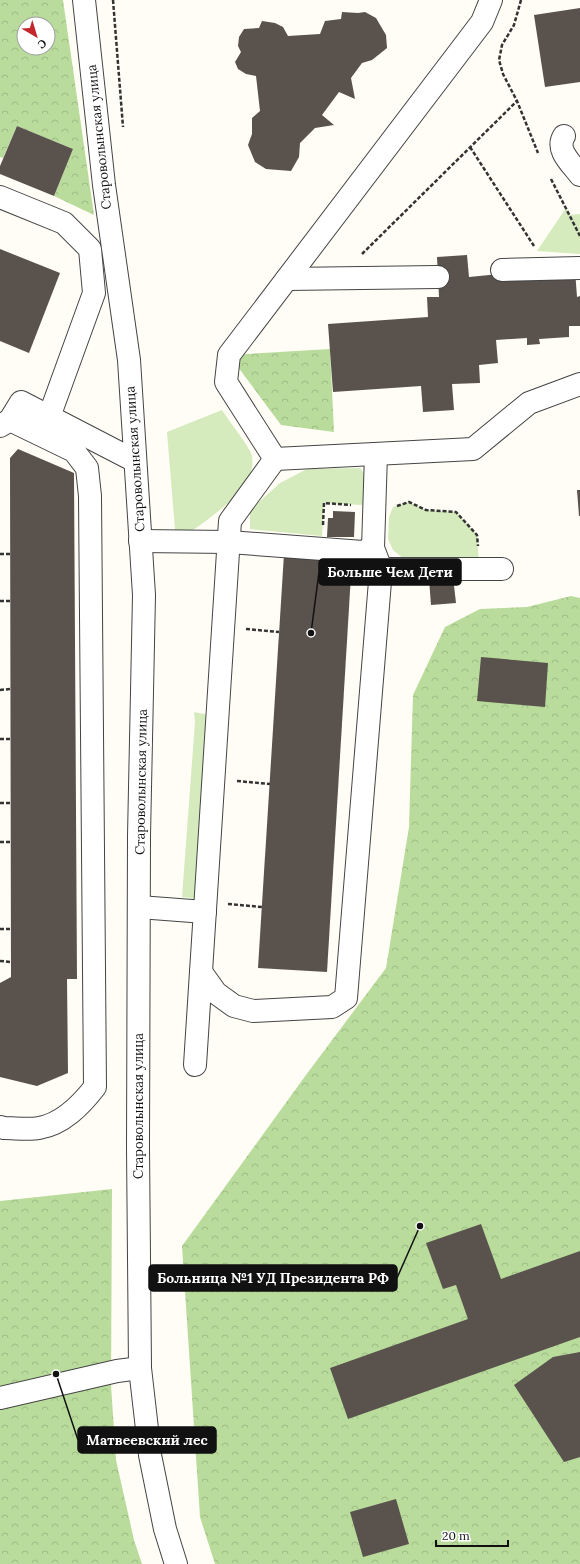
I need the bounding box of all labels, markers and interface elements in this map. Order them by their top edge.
north arrow [16,16,56,56]
text: С [35,36,49,52]
street label: Староволынская улица [83,63,115,210]
street label: Староволынская улица [121,385,149,532]
callout: Больше Чем Дети [319,559,461,585]
text: Больше Чем Дети [327,563,453,581]
street label: Староволынская улица [131,709,151,855]
street label: Староволынская улица [130,1033,147,1179]
callout: Больница №1 УД Президента РФ [149,1265,397,1291]
text: Больница №1 УД Президента РФ [157,1269,389,1287]
callout: Матвеевский лес [78,1427,216,1453]
text: Матвеевский лес [86,1431,208,1449]
scale bar [436,1522,508,1548]
text: 20 m [442,1528,470,1543]

